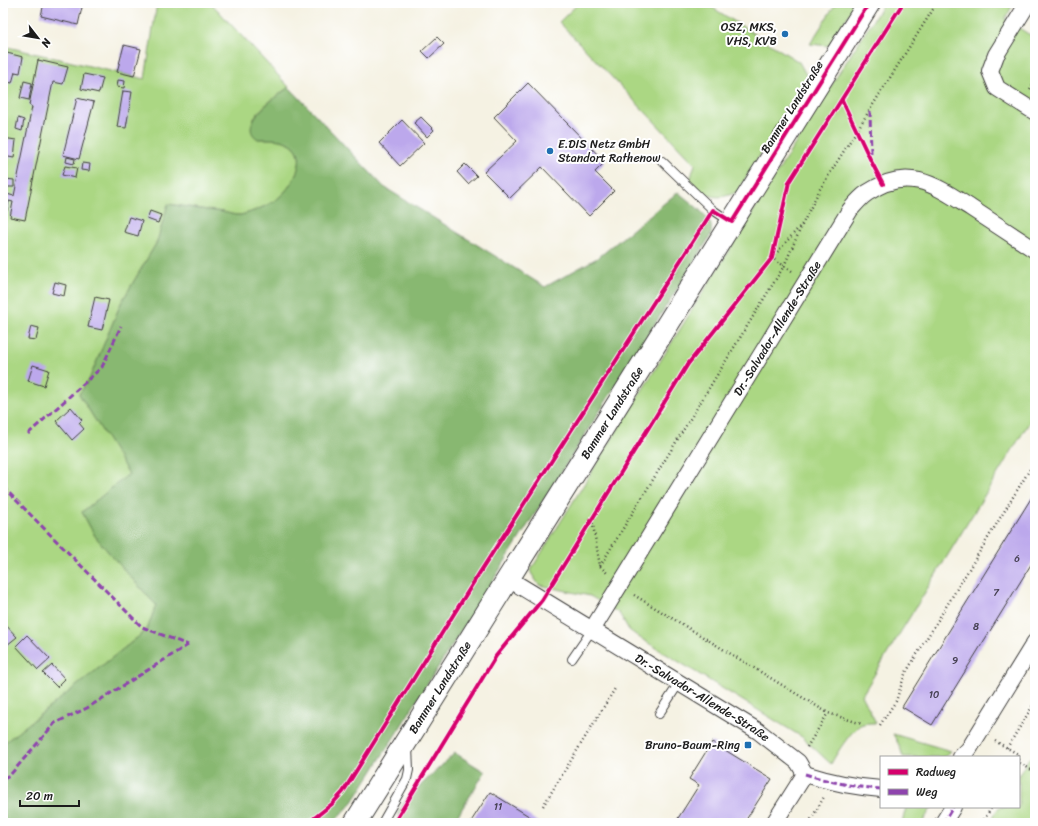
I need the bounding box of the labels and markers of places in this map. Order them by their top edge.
place label: OSZ, MKS, VHS, KVB [721,16,777,52]
marker: OSZ, MKS, VHS, KVB [780,29,790,39]
place label: E.DIS Netz GmbH Standort Rathenow [558,133,661,169]
marker: E.DIS Netz GmbH Standort Rathenow [545,146,555,156]
place label: Bruno-Baum-Ring [645,734,740,756]
marker: Bruno-Baum-Ring [743,740,753,750]

